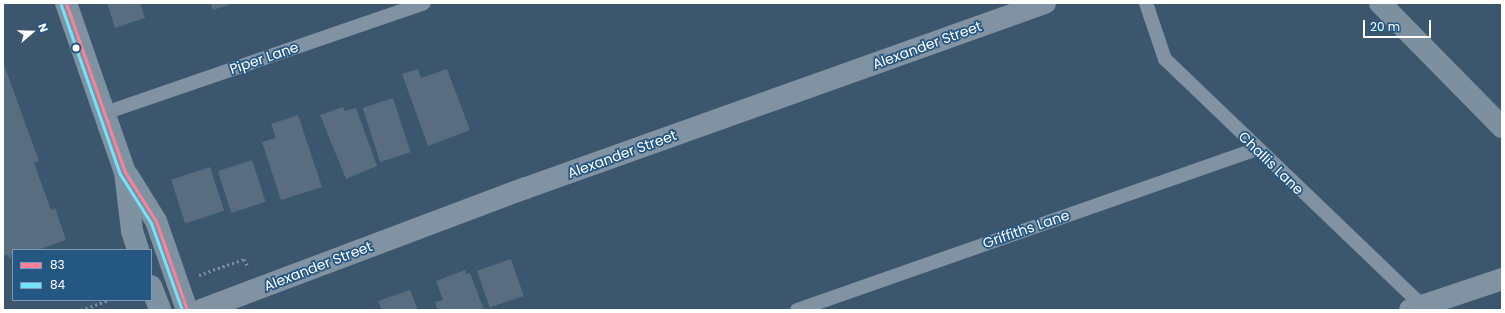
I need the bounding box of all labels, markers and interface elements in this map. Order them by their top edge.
north arrow [12,12,52,52]
scale bar [1365,12,1433,38]
street label: Alexander Street [870,17,984,73]
text: 20 m [1370,18,1400,35]
text: N [34,21,52,35]
street label: Piper Lane [227,38,301,78]
unlabelled marker [71,43,81,53]
street label: Alexander Street [565,126,679,182]
street label: Challis Lane [1235,128,1307,198]
street label: Griffiths Lane [980,206,1072,252]
street label: Alexander Street [261,238,375,294]
legend [12,249,152,301]
text: 83 [50,256,65,273]
text: 84 [50,276,65,293]

